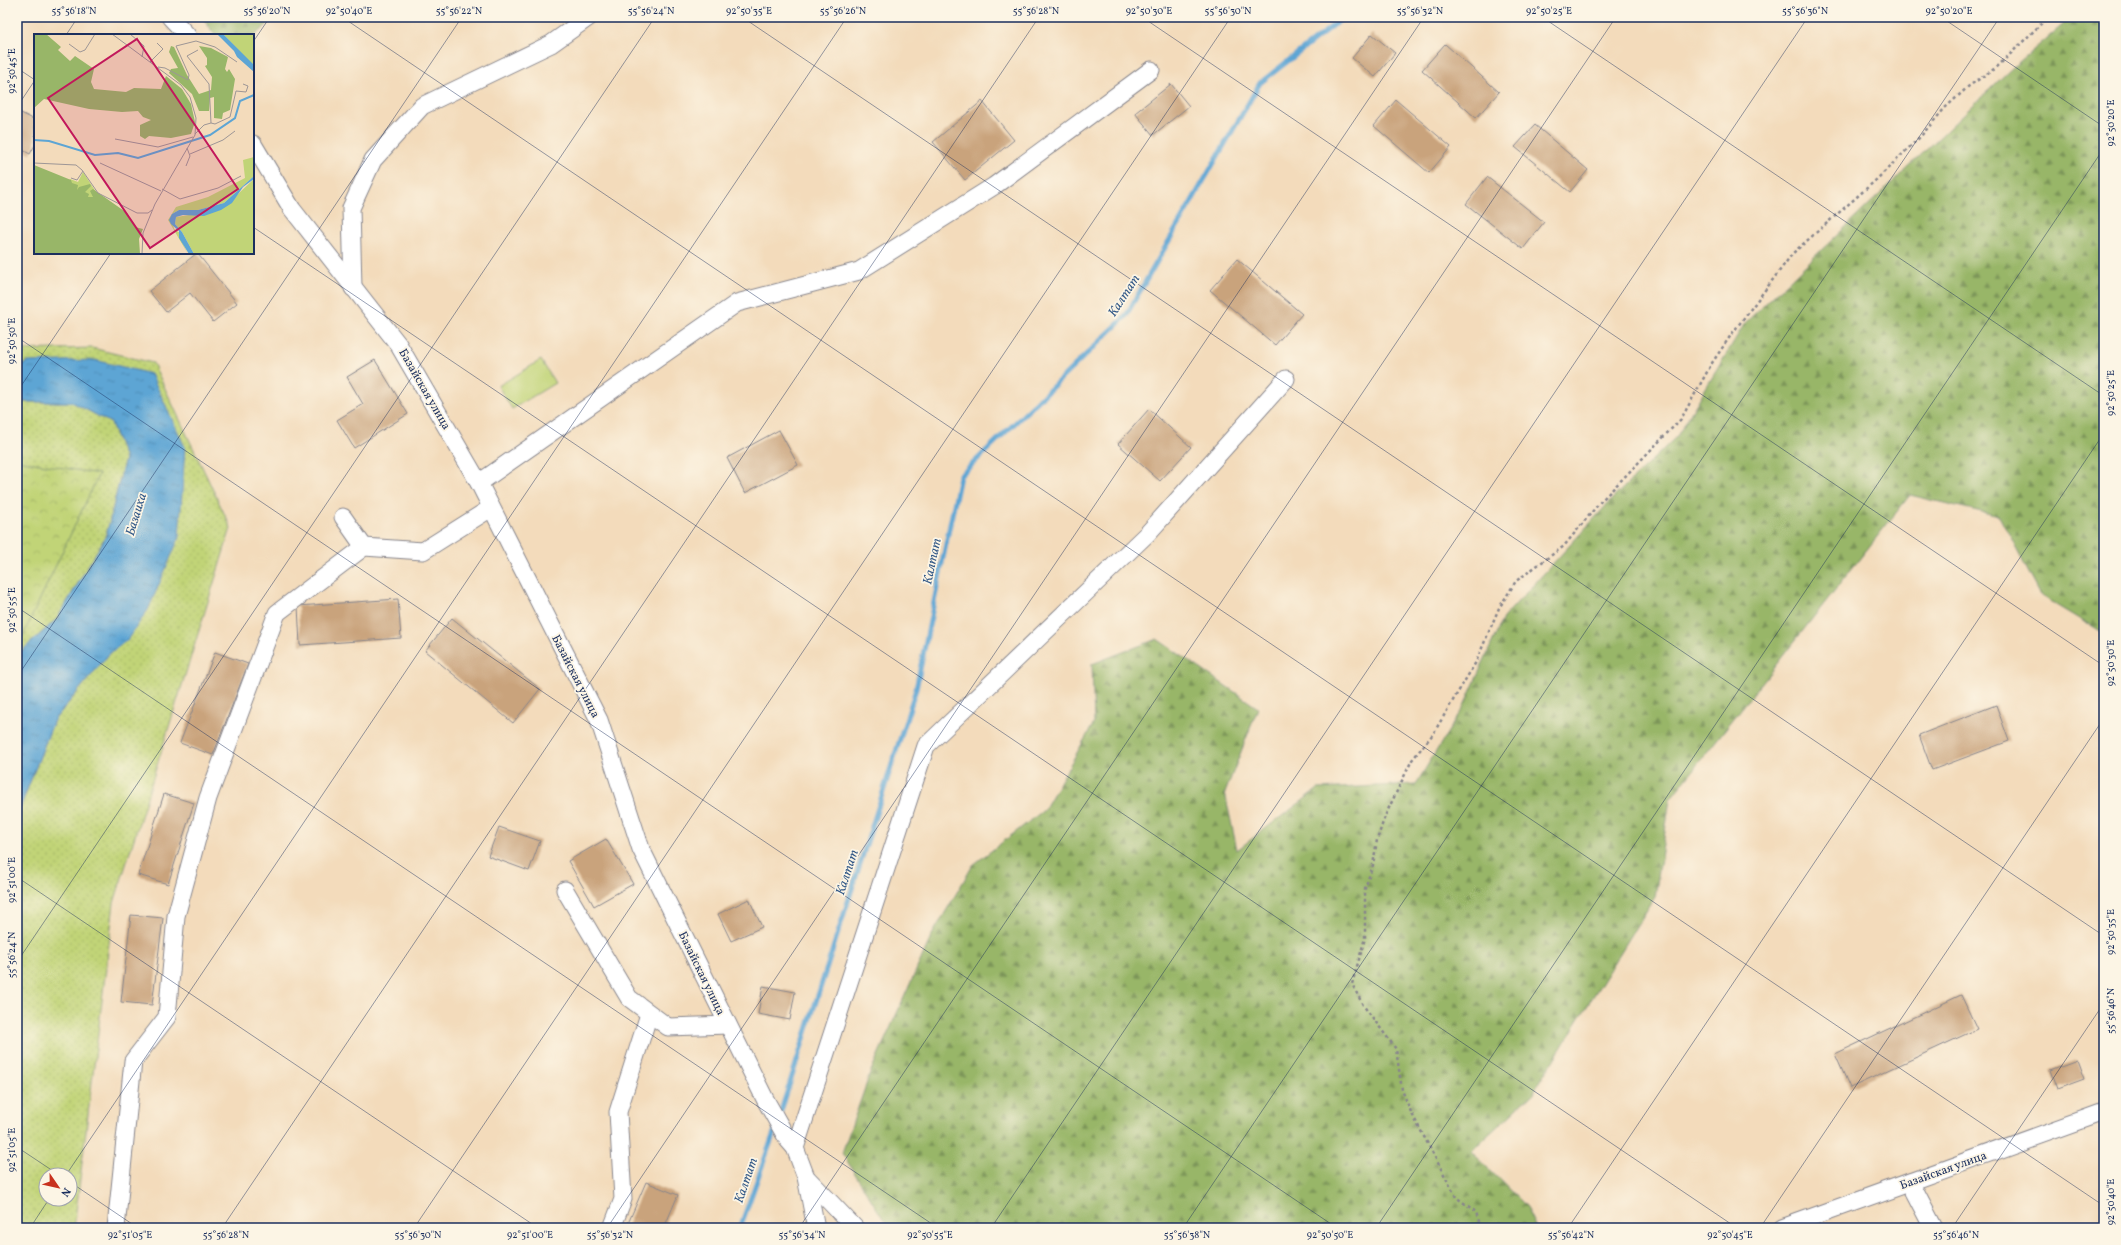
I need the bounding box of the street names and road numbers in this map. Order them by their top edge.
street label: Базайская улица [394,346,454,433]
street label: Базайская улица [547,632,603,721]
street label: Базайская улица [674,929,728,1018]
street label: Базайская улица [1898,1148,1989,1194]

